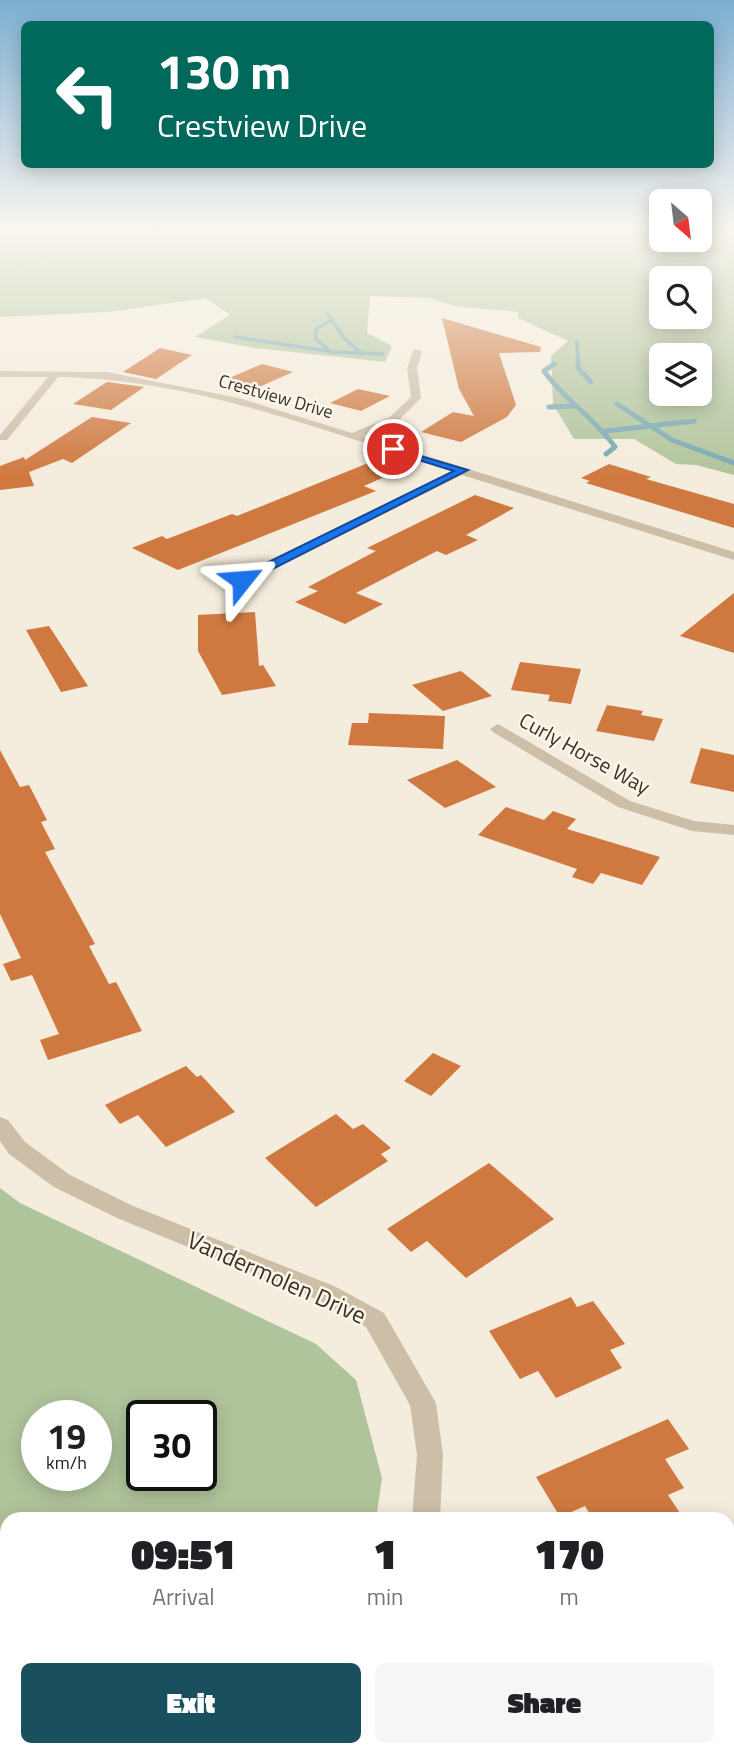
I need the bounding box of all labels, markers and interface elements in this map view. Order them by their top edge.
text: 130 m [157,33,291,108]
icon: left [42,49,133,140]
text: Crestview Drive [157,101,367,149]
north arrow [649,189,712,252]
map controls [649,189,712,406]
button: search [649,266,712,329]
button: layers [649,343,712,406]
street label: Crestview Drive [215,367,337,425]
pin [363,419,423,479]
icon: arrive [374,430,412,468]
position arrow [205,543,279,617]
street label: Curly Horse Way [514,704,656,802]
street label: Vandermolen Drive [182,1221,372,1333]
speed limit sign: 30 [126,1400,217,1491]
text: 19 [47,1409,86,1463]
text: km/h [46,1449,87,1476]
text: 09:51 [131,1521,236,1585]
text: 1 [374,1521,397,1585]
text: 170 [535,1521,604,1585]
text: Arrival [152,1579,215,1614]
text: min [367,1579,403,1614]
text: m [560,1579,579,1614]
button: Exit [21,1663,361,1743]
button: Share [375,1663,714,1743]

